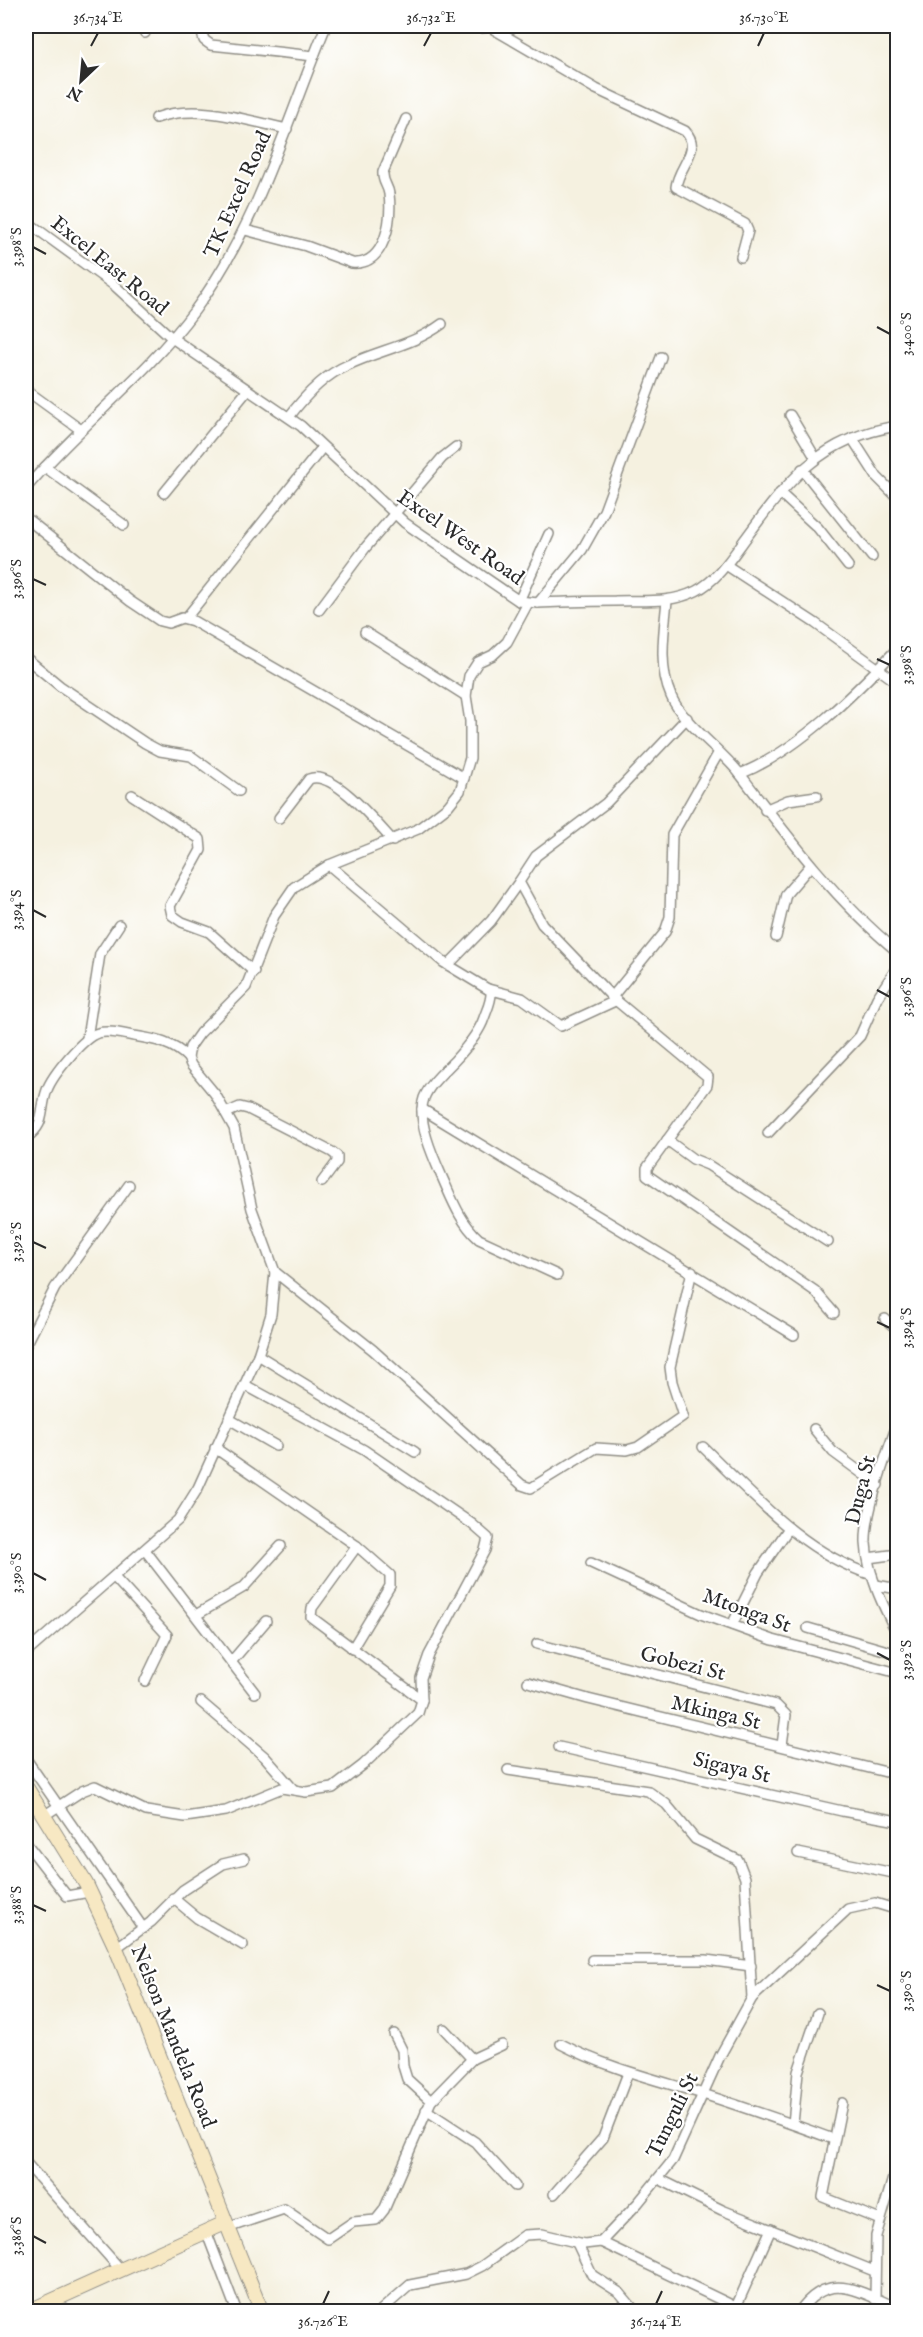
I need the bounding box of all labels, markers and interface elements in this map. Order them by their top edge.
text: 36.734°E [73,8,123,27]
text: 36.732°E [406,8,456,27]
text: 36.730°E [739,8,789,27]
north arrow [51,51,111,111]
text: N [65,81,87,105]
street label: TK Excel Road [198,126,279,262]
street label: Excel East Road [45,210,174,322]
text: 3.398°S [7,227,26,267]
text: 3.400°S [897,312,916,356]
street label: Excel West Road [391,484,530,592]
text: 3.396°S [7,559,26,599]
text: 3.398°S [897,645,916,685]
text: 3.394°S [7,890,26,930]
text: 3.396°S [897,977,916,1017]
text: 3.392°S [7,1222,26,1262]
text: 3.394°S [897,1308,916,1348]
street label: Duga St [840,1453,883,1528]
text: 3.390°S [7,1553,26,1593]
street label: Mtonga St [699,1583,794,1640]
text: 3.392°S [897,1640,916,1680]
street label: Gobezi St [637,1641,728,1688]
street label: Mkinga St [668,1690,763,1737]
street label: Sigaya St [690,1746,773,1790]
text: 3.388°S [7,1886,26,1924]
street label: Nelson Mandela Road [124,1941,222,2133]
text: 3.390°S [897,1971,916,2011]
street label: Tunguli St [641,2069,706,2163]
text: 3.386°S [7,2216,26,2256]
text: 36.726°E [298,2312,348,2331]
text: 36.724°E [631,2312,681,2331]

